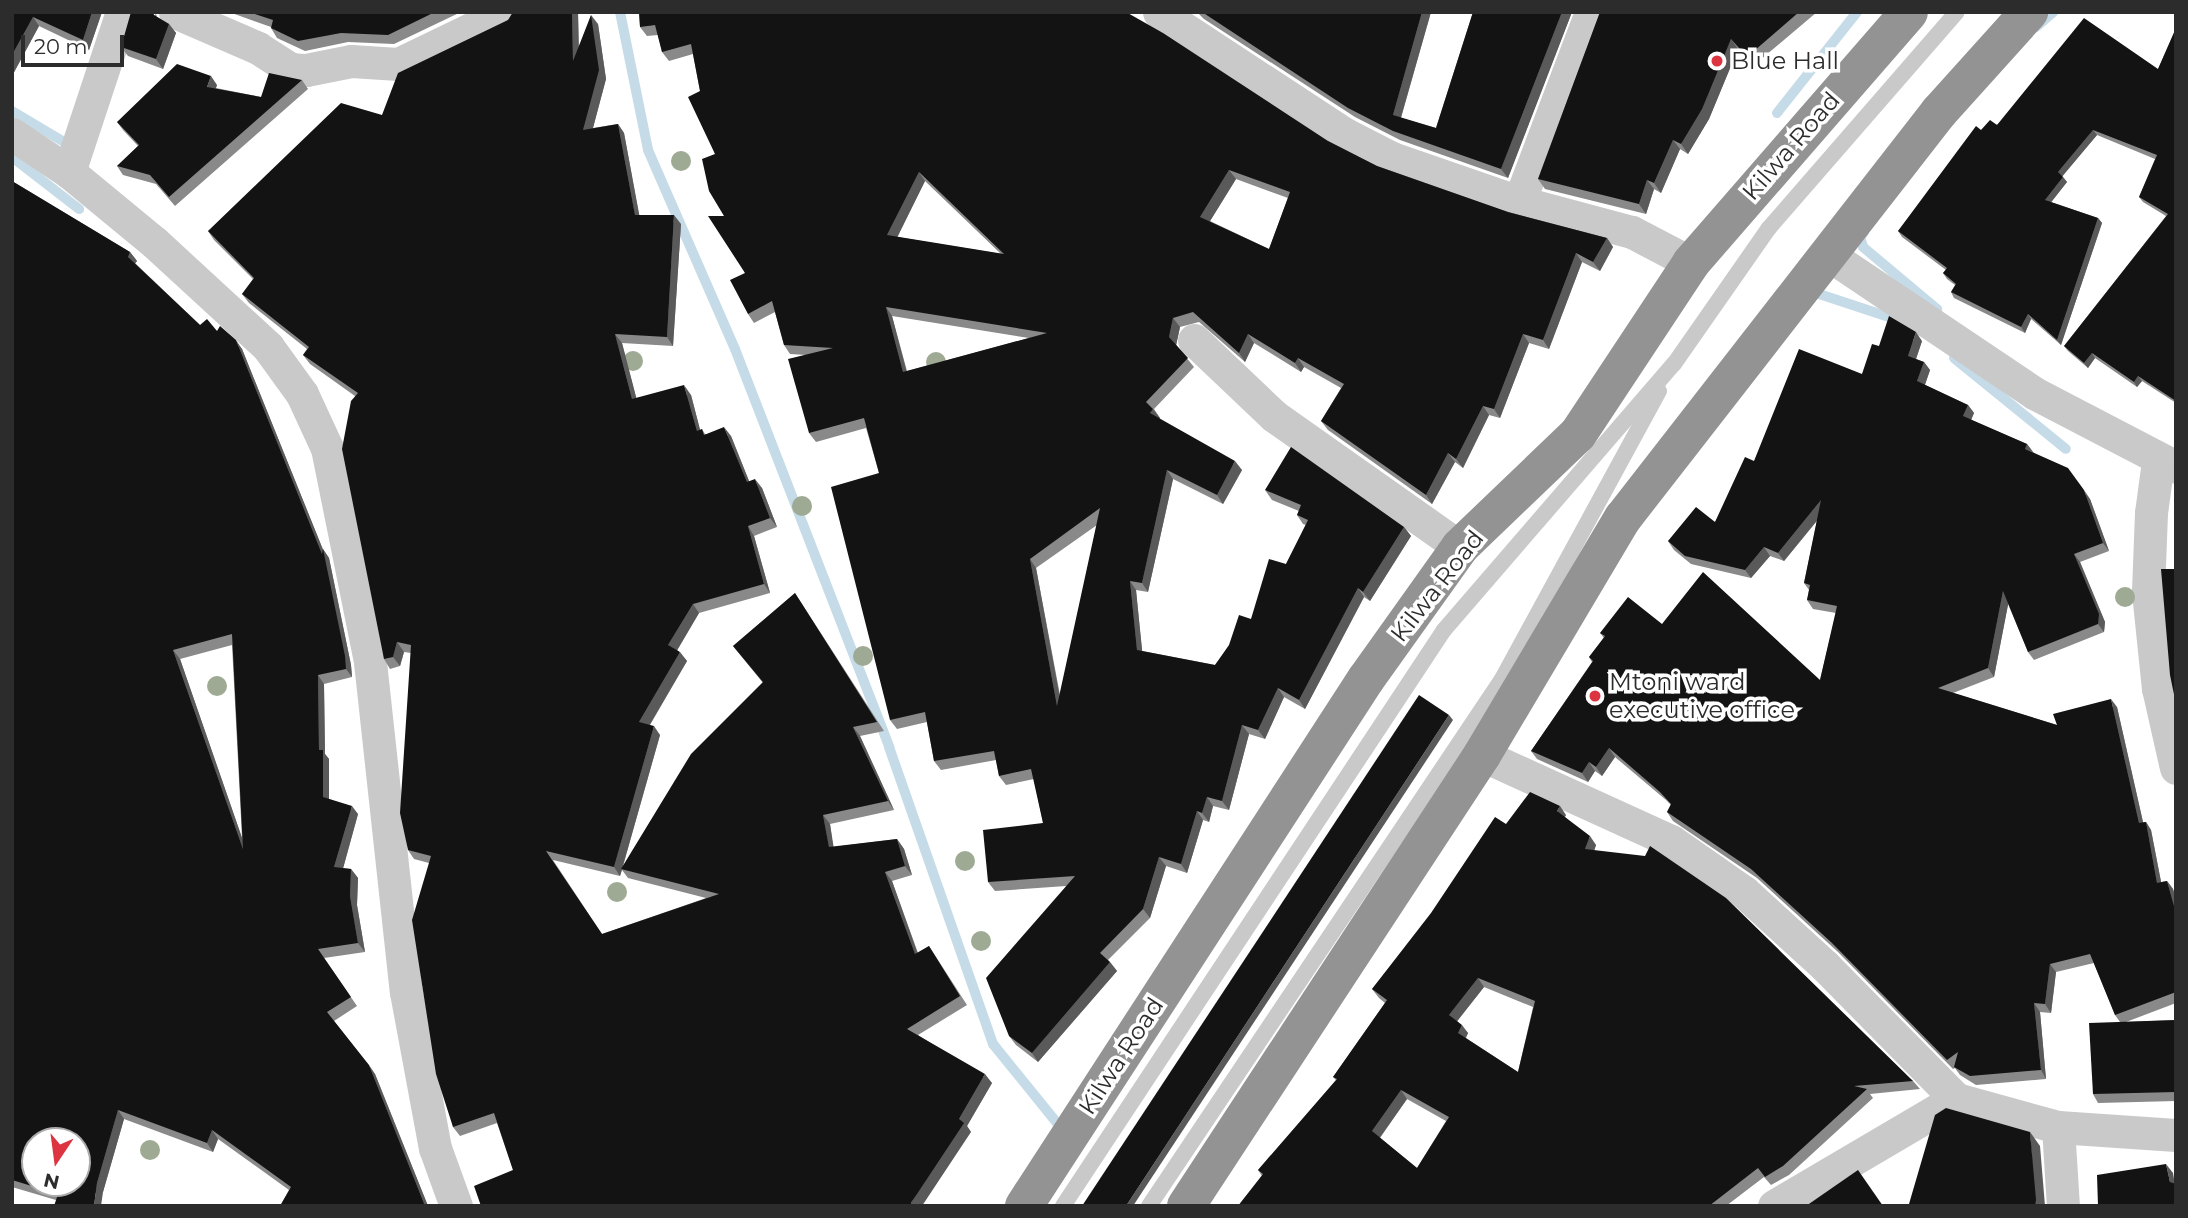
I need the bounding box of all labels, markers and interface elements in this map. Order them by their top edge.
scale bar [24,21,128,65]
text: 20 m [34,34,88,59]
place label: Blue Hall [1731,47,1839,75]
marker: Blue Hall [1709,53,1725,69]
street label: Kilwa Road [1736,86,1846,206]
street label: Kilwa Road [1384,524,1490,648]
place label: Mtoni ward executive office [1609,668,1795,724]
marker: Mtoni ward executive office [1587,688,1603,704]
street label: Kilwa Road [1072,992,1170,1120]
north arrow [21,1127,91,1197]
text: N [42,1168,62,1194]

